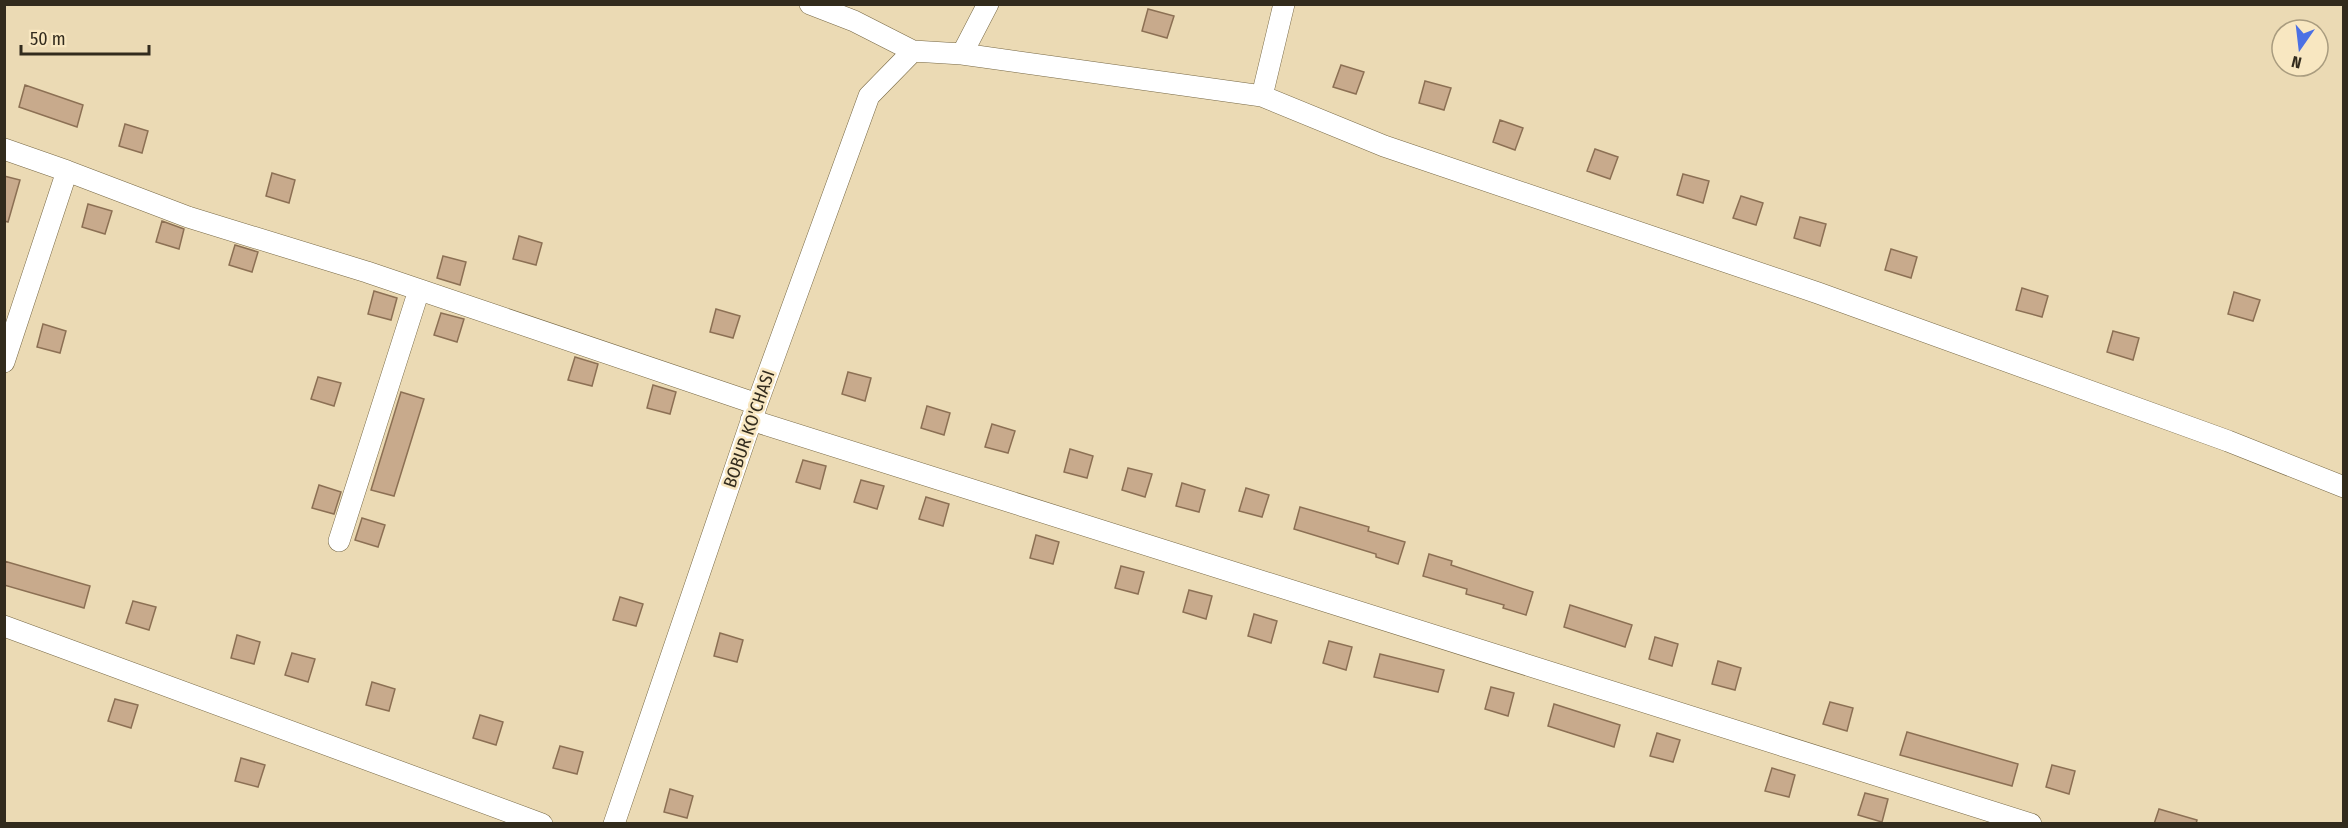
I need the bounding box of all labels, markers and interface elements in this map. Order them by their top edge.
scale bar [21,18,148,56]
north arrow [2270,18,2330,78]
text: 50 m [30,28,66,50]
text: N [2290,52,2303,72]
street label: BOBUR KO'CHASI [719,367,779,491]

